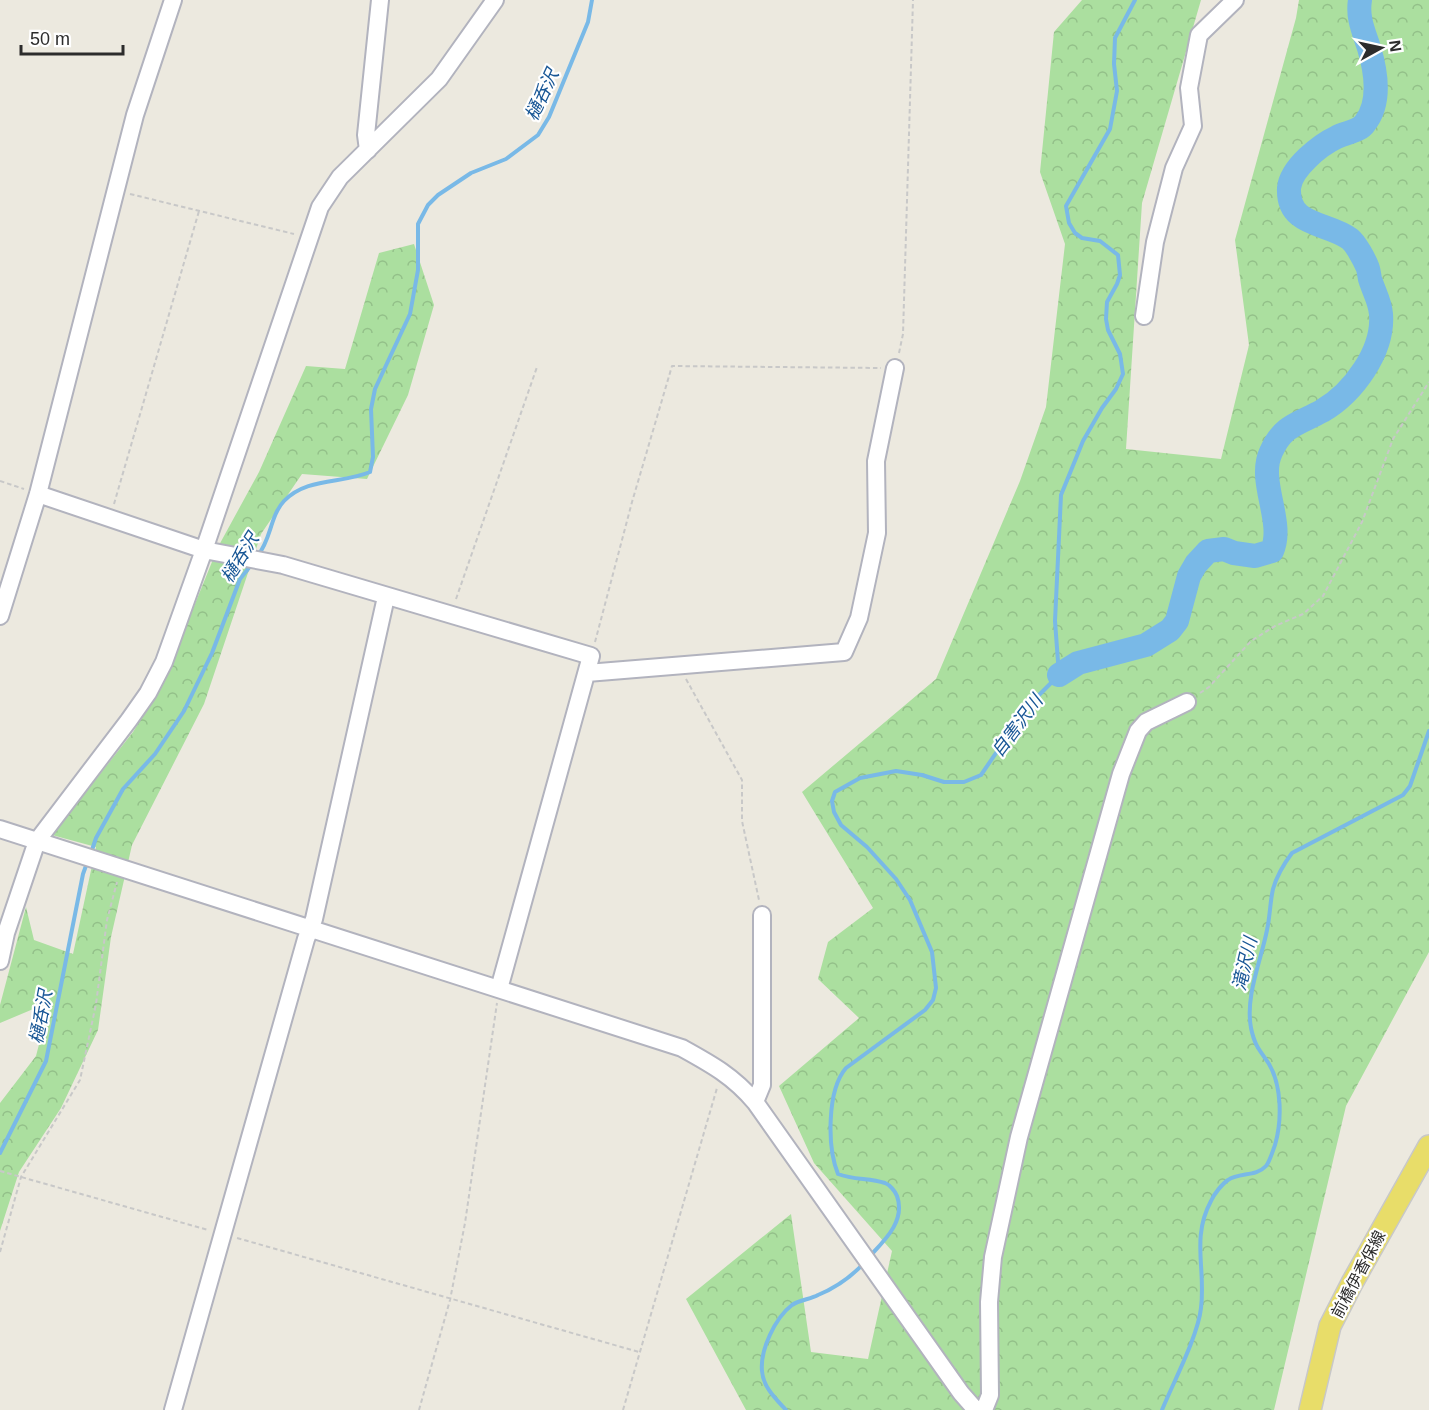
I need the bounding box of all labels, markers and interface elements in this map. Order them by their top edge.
scale bar [21,18,123,56]
north arrow [1351,18,1411,78]
text: 50 m [30,29,70,49]
text: N [1386,39,1405,53]
water label: 樋呑沢 [522,64,563,124]
water label: 樋呑沢 [217,528,264,586]
water label: 自害沢川 [987,690,1048,761]
water label: 滝沢川 [1229,933,1261,993]
water label: 樋呑沢 [26,987,56,1045]
street label: 前橋伊香保線 [1328,1228,1388,1321]

